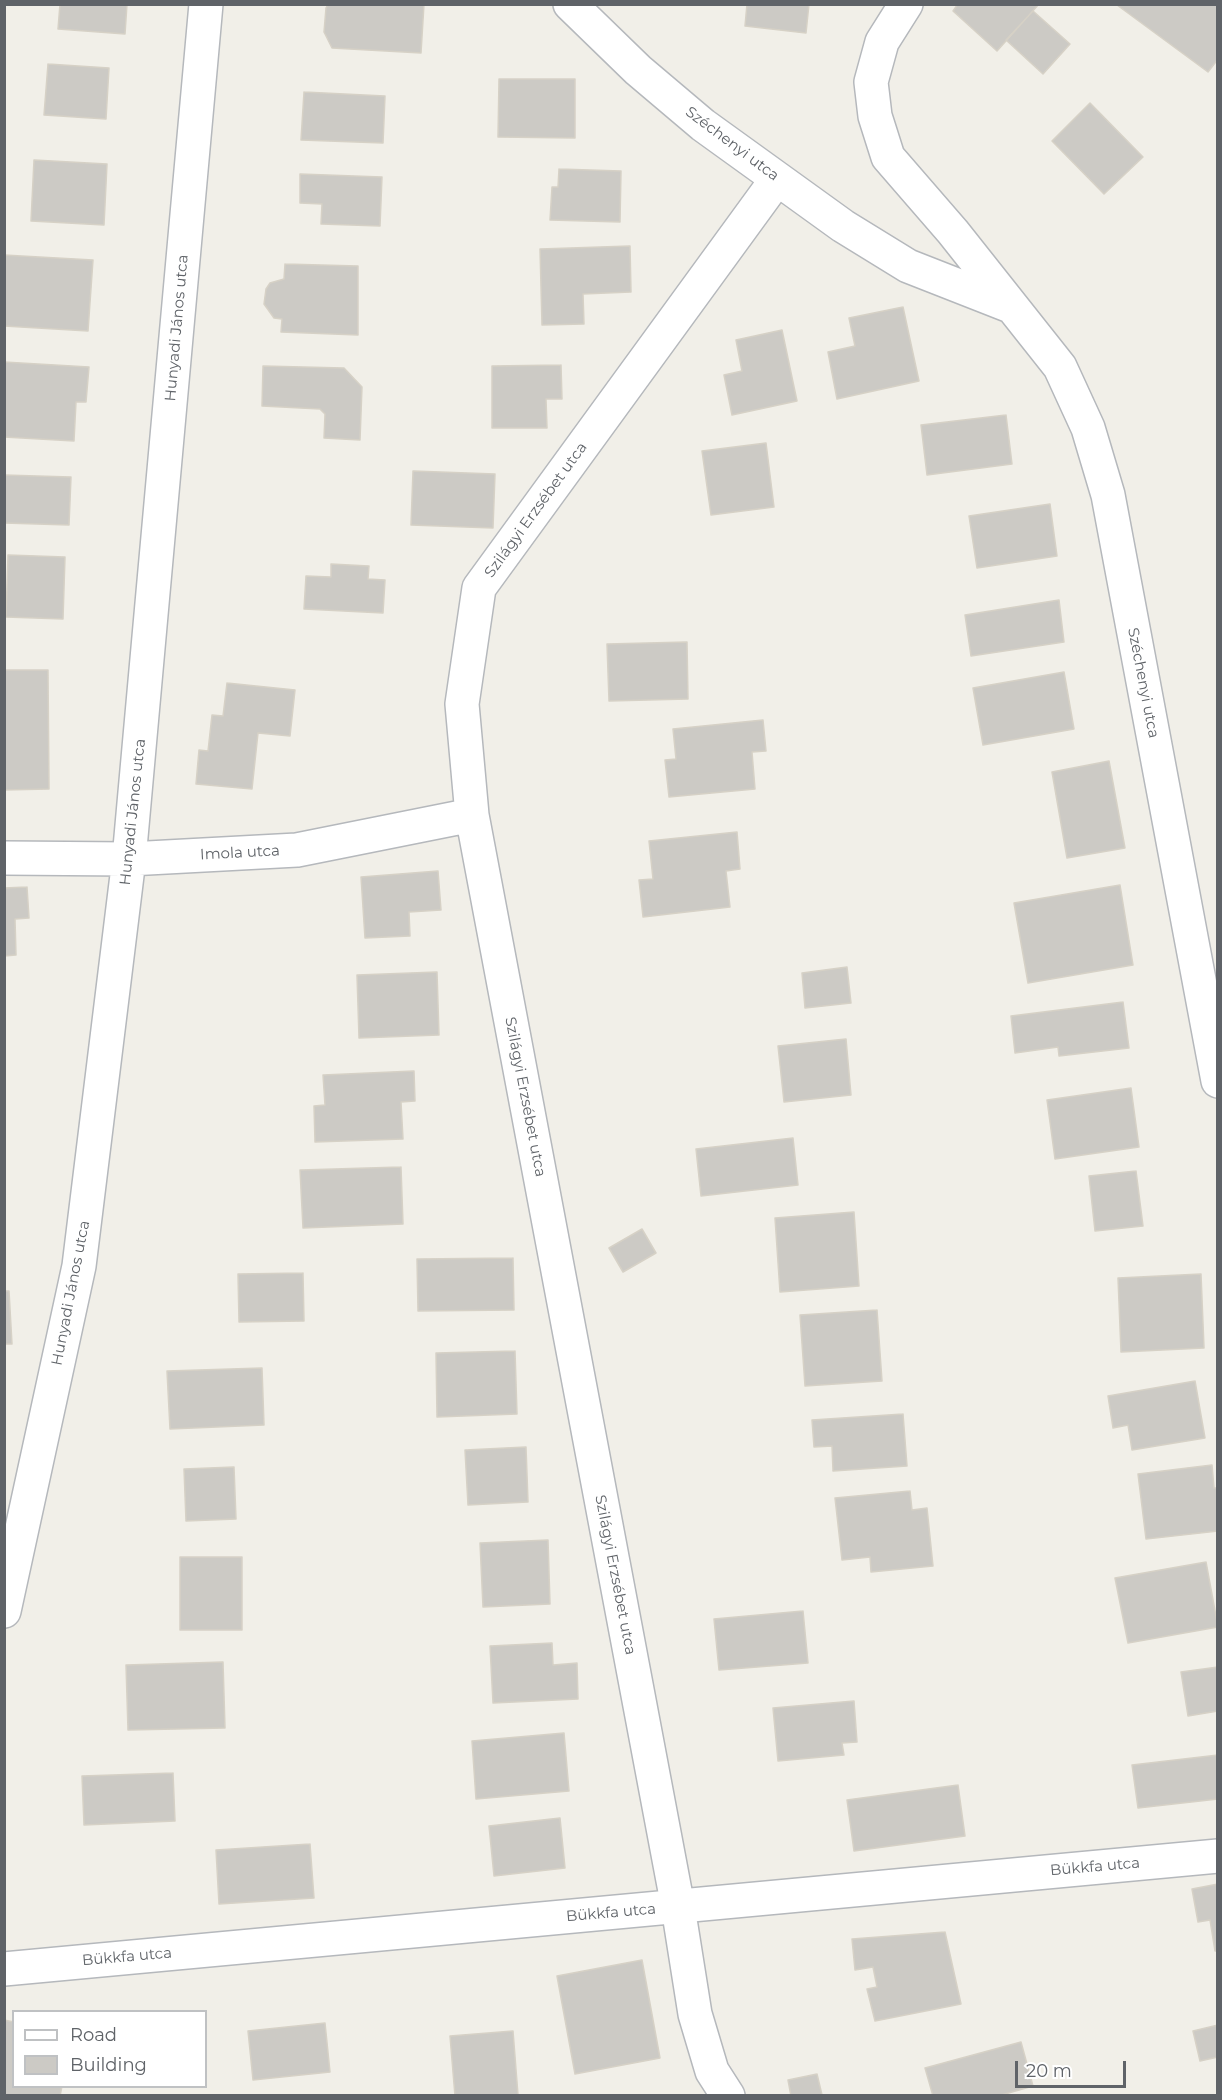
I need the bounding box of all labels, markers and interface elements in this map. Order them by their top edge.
street label: Széchenyi utca [682,103,782,185]
street label: Hunyadi János utca [162,254,192,402]
street label: Szilágyi Erzsébet utca [481,439,591,581]
street label: Széchenyi utca [1123,626,1163,740]
street label: Hunyadi János utca [116,738,150,886]
street label: Imola utca [200,842,280,864]
street label: Szilágyi Erzsébet utca [501,1015,549,1179]
street label: Hunyadi János utca [48,1219,94,1367]
street label: Szilágyi Erzsébet utca [591,1493,639,1657]
street label: Bükkfa utca [1049,1854,1141,1880]
street label: Bükkfa utca [565,1900,657,1926]
street label: Bükkfa utca [81,1944,173,1970]
legend [12,2010,207,2088]
text: Road [70,2024,117,2046]
scale bar [1018,2049,1129,2087]
text: Building [70,2054,147,2076]
text: 20 m [1026,2060,1072,2082]

